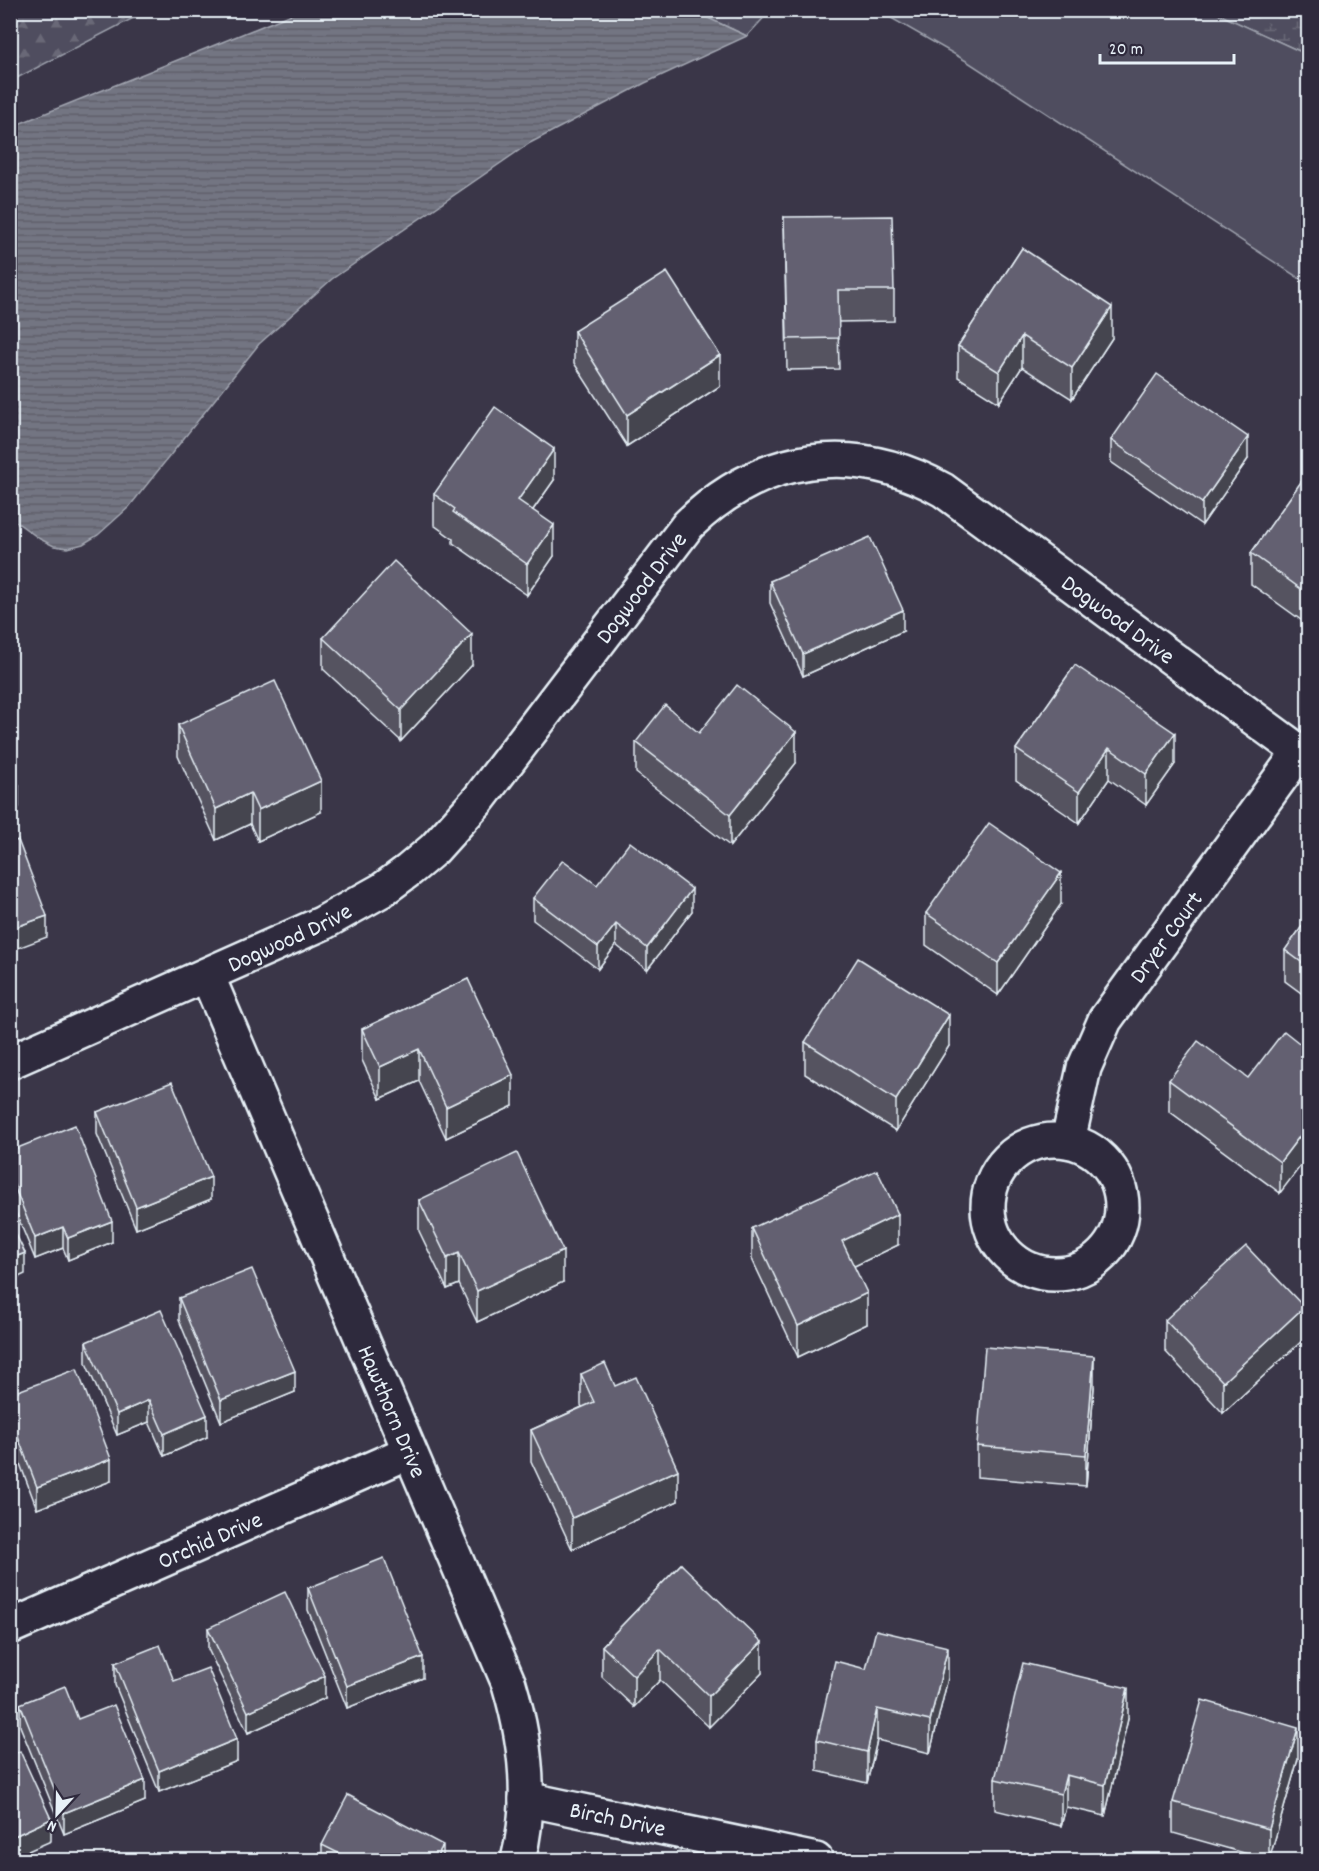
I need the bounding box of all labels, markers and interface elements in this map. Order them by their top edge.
scale bar [1100,27,1234,65]
text: 20 m [1109,38,1143,63]
street label: Dogwood Drive [589,526,697,652]
street label: Dogwood Drive [1053,568,1181,675]
street label: Dryer Court [1123,885,1213,992]
street label: Dogwood Drive [223,896,359,983]
street label: Hawthorn Drive [347,1341,433,1484]
street label: Orchid Drive [153,1504,268,1580]
north arrow [27,1784,87,1844]
street label: Birch Drive [566,1795,668,1848]
text: N [44,1813,60,1838]

